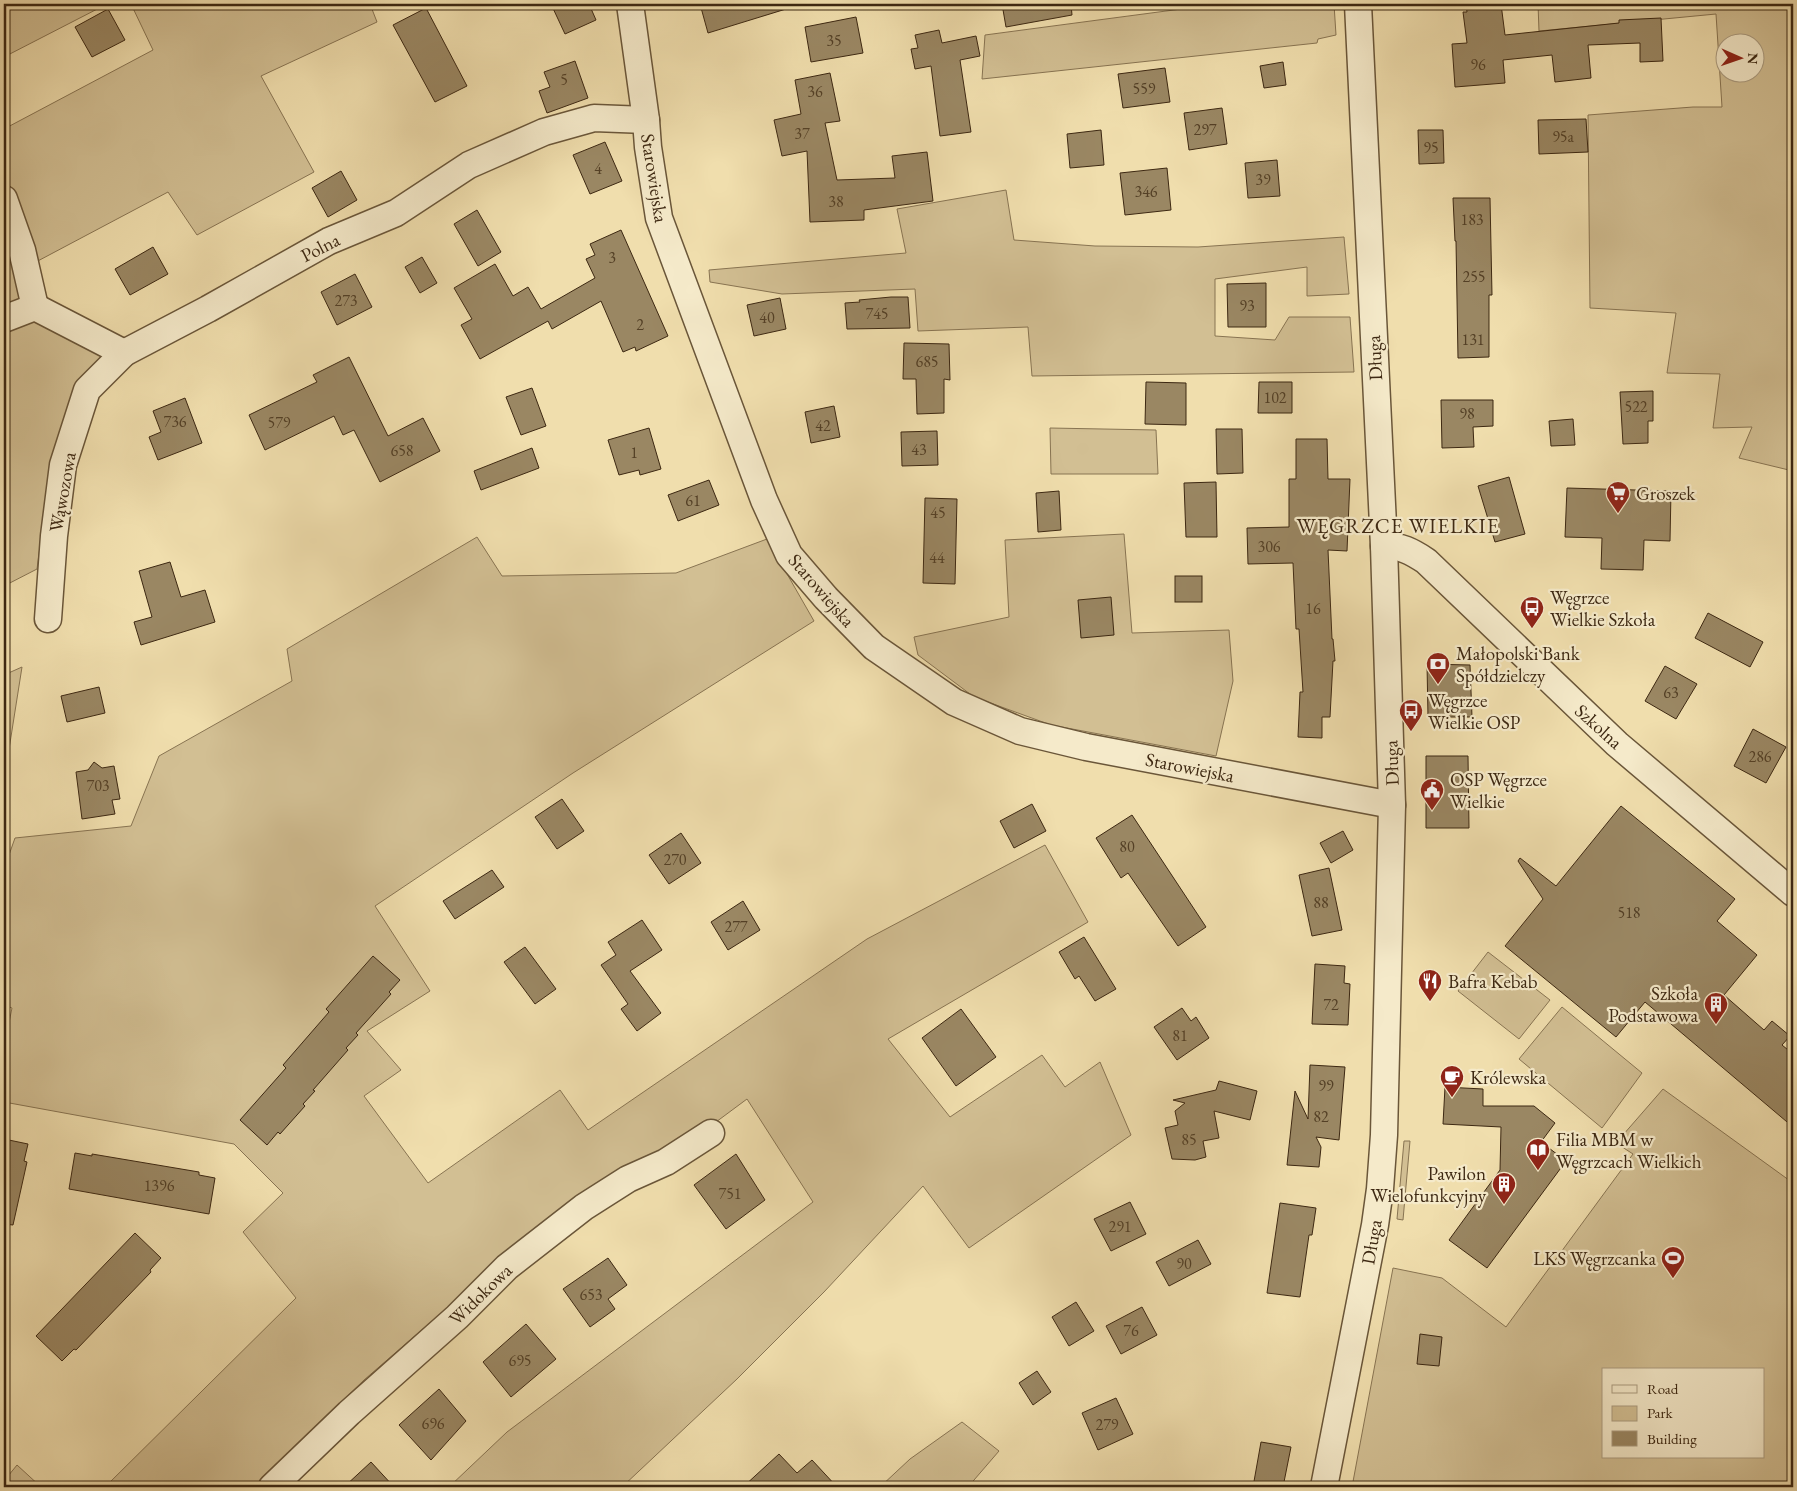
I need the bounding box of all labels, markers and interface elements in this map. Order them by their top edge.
house number: 35 [826,30,842,51]
north arrow [1714,32,1764,82]
text: N [1744,52,1762,65]
house number: 96 [1470,54,1486,75]
house number: 5 [560,69,568,90]
house number: 559 [1132,78,1156,99]
house number: 36 [807,81,823,102]
house number: 297 [1193,119,1217,140]
house number: 37 [794,123,810,144]
house number: 95a [1552,126,1574,147]
street label: Starowiejska [635,132,674,225]
house number: 95 [1423,137,1439,158]
house number: 4 [594,158,602,179]
house number: 39 [1255,169,1271,190]
house number: 346 [1134,181,1158,202]
house number: 38 [828,191,844,212]
house number: 183 [1460,209,1484,230]
street label: Polna [296,227,344,268]
house number: 3 [608,247,616,268]
house number: 255 [1462,266,1486,287]
house number: 273 [334,290,358,311]
house number: 93 [1239,295,1255,316]
house number: 745 [865,303,889,324]
house number: 40 [759,307,775,328]
house number: 2 [636,314,644,335]
house number: 131 [1461,329,1485,350]
street label: Długa [1361,334,1388,381]
house number: 685 [915,351,939,372]
house number: 102 [1263,387,1287,408]
house number: 522 [1624,396,1648,417]
house number: 98 [1459,403,1475,424]
house number: 736 [163,411,187,432]
house number: 579 [267,412,291,433]
house number: 42 [815,415,831,436]
house number: 43 [911,439,927,460]
house number: 658 [390,440,414,461]
house number: 1 [630,442,638,463]
street label: Wąwozowa [43,450,82,534]
supermarket icon: Groszek [1605,480,1631,514]
place label: Groszek [1636,481,1696,506]
house number: 61 [685,490,701,511]
house number: 45 [930,502,946,523]
district label: WĘGRZCE WIELKIE [1296,512,1500,539]
house number: 306 [1257,536,1281,557]
house number: 44 [929,547,945,568]
street label: Starowiejska [783,548,861,633]
place label: Węgrzce Wielkie Szkoła [1550,585,1656,632]
bus stop icon: Węgrzce Wielkie Szkoła [1519,595,1545,629]
house number: 16 [1305,598,1321,619]
place label: Małopolski Bank Spółdzielczy [1456,641,1581,688]
bank icon: Małopolski Bank Spółdzielczy [1425,651,1451,685]
house number: 63 [1663,682,1679,703]
place label: Węgrzce Wielkie OSP [1428,688,1521,735]
bus stop icon: Węgrzce Wielkie OSP [1398,698,1424,732]
street label: Szkolna [1569,698,1628,755]
street label: Długa [1378,739,1405,786]
house number: 286 [1748,746,1772,767]
street label: Starowiejska [1143,747,1237,788]
place label: OSP Węgrzce Wielkie [1450,767,1547,814]
house number: 703 [86,775,110,796]
public building icon: OSP Węgrzce Wielkie [1419,777,1445,811]
house number: 80 [1119,836,1135,857]
house number: 270 [663,849,687,870]
house number: 88 [1313,892,1329,913]
house number: 518 [1617,902,1641,923]
house number: 277 [724,916,748,937]
restaurant icon: Bafra Kebab [1417,968,1443,1002]
place label: Bafra Kebab [1448,969,1538,994]
place label: Szkoła Podstawowa [1608,981,1698,1028]
building icon: Szkoła Podstawowa [1703,991,1729,1025]
house number: 72 [1323,994,1339,1015]
house number: 81 [1172,1025,1188,1046]
cafe icon: Królewska [1439,1064,1465,1098]
place label: Królewska [1470,1065,1546,1090]
house number: 99 [1318,1075,1334,1096]
house number: 82 [1313,1106,1329,1127]
place label: Filia MBM w Węgrzcach Wielkich [1556,1127,1702,1174]
house number: 85 [1181,1129,1197,1150]
library icon: Filia MBM w Węgrzcach Wielkich [1525,1137,1551,1171]
place label: Pawilon Wielofunkcyjny [1370,1161,1487,1208]
building icon: Pawilon Wielofunkcyjny [1491,1171,1517,1205]
house number: 1396 [144,1175,175,1196]
house number: 751 [718,1183,742,1204]
house number: 291 [1108,1216,1132,1237]
street label: Długa [1355,1217,1388,1267]
sports icon: LKS Węgrzcanka [1660,1245,1686,1279]
place label: LKS Węgrzcanka [1533,1246,1656,1271]
house number: 90 [1176,1253,1192,1274]
street label: Widokowa [443,1258,518,1331]
house number: 653 [579,1284,603,1305]
house number: 76 [1123,1320,1139,1341]
house number: 695 [508,1350,532,1371]
legend [1602,1368,1764,1458]
text: Road [1647,1379,1679,1398]
text: Park [1647,1403,1674,1422]
house number: 696 [421,1413,445,1434]
house number: 279 [1095,1414,1119,1435]
text: Building [1647,1429,1697,1448]

